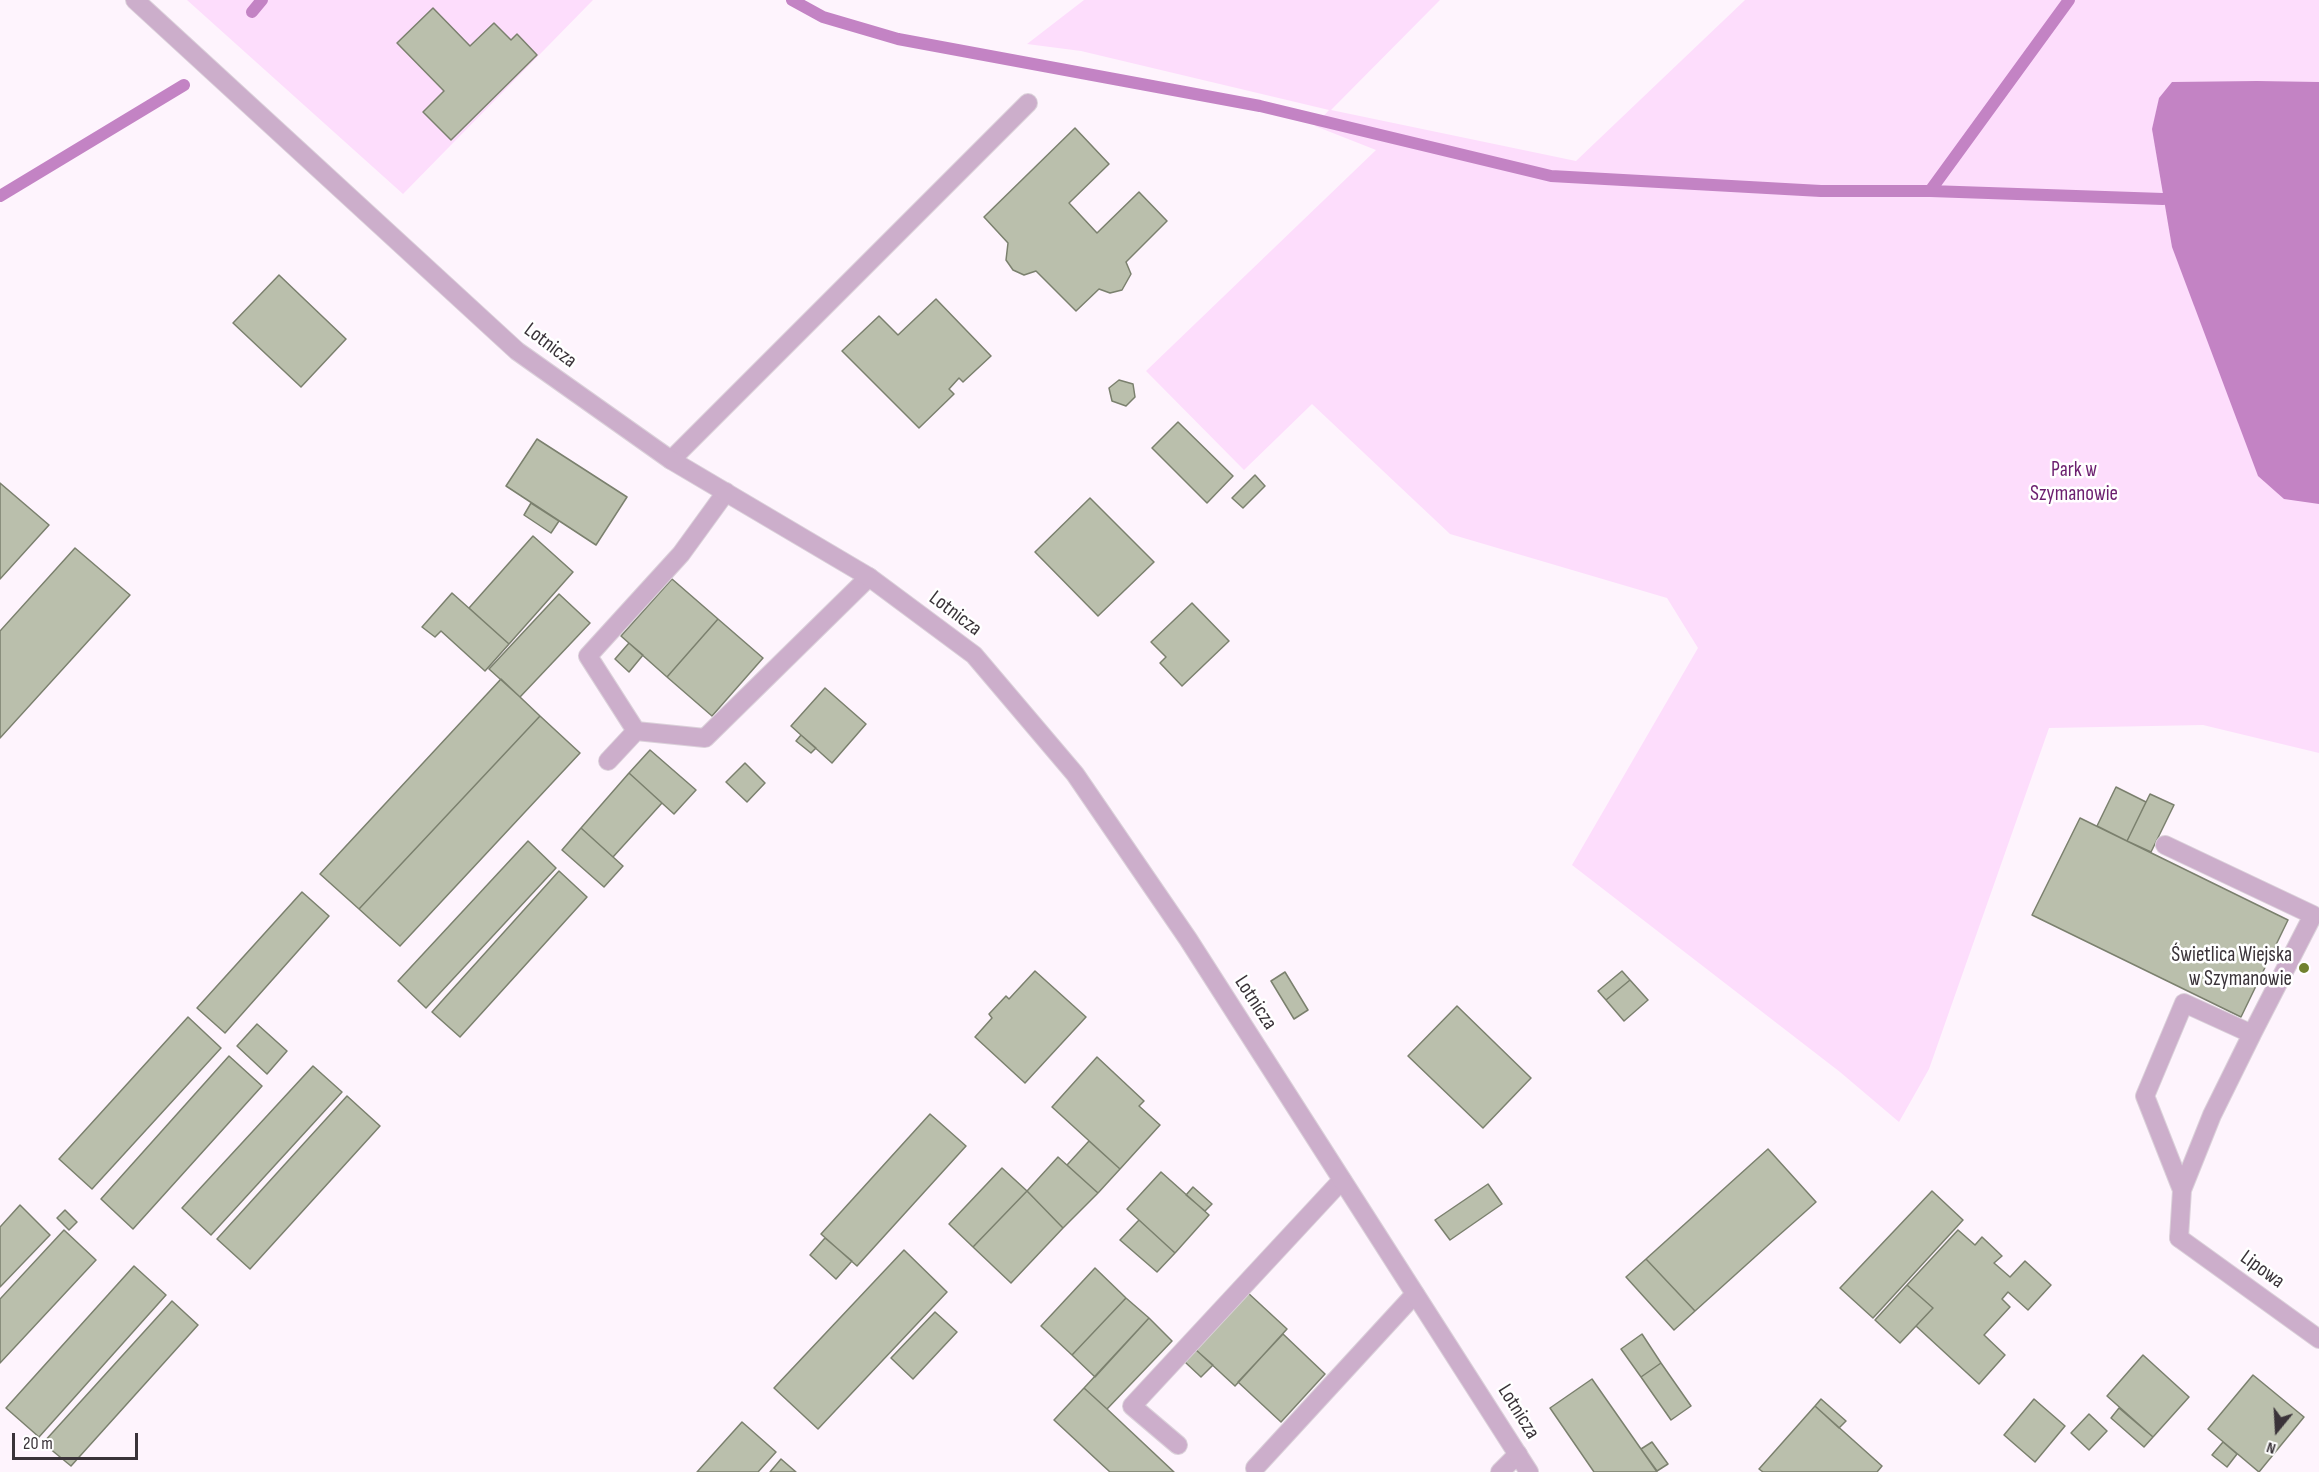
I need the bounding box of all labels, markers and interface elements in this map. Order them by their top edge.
street label: Lotnicza [519,318,581,374]
park label: Park w Szymanowie [2030,458,2118,508]
street label: Lotnicza [924,586,986,642]
place label: Świetlica Wiejska w Szymanowie [2171,943,2292,993]
marker: Świetlica Wiejska w Szymanowie [2297,961,2311,975]
street label: Lotnicza [1228,971,1282,1035]
street label: Lipowa [2235,1246,2289,1294]
street label: Lotnicza [1492,1380,1544,1444]
north arrow [2247,1400,2307,1460]
scale bar [15,1421,141,1459]
text: 20 m [23,1433,53,1454]
text: N [2264,1437,2278,1458]

